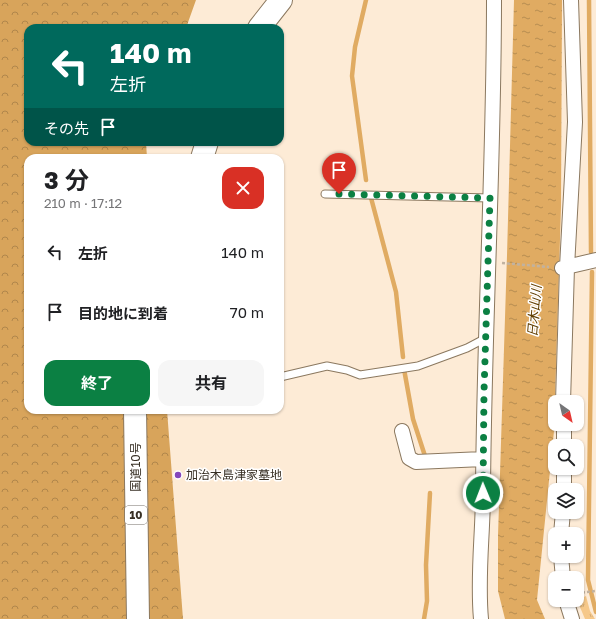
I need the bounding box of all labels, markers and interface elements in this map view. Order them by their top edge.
text: 140 m [110,36,192,69]
icon: left [44,40,96,92]
text: 左折 [110,73,146,95]
icon: arrive [97,116,119,138]
text: その先 [44,119,89,137]
pin [322,153,356,194]
icon: arrive [328,159,350,181]
text: 3 分 [44,165,89,194]
button: close [222,167,264,209]
text: 210 m · 17:12 [44,195,122,211]
icon: left [44,241,66,263]
text: 140 m [221,243,264,261]
text: 左折 [78,244,108,262]
water label: 日木山川 [524,282,544,338]
icon: arrive [44,301,66,323]
text: 70 m [230,303,264,321]
text: 目的地に到着 [78,304,168,322]
button: 終了 [44,360,150,406]
button: 共有 [158,360,264,406]
north arrow [548,395,584,431]
map controls [548,395,584,607]
button: search [548,439,584,475]
street label: 国道10号 [128,442,143,492]
place label: 加治木島津家墓地 [186,467,282,482]
marker: 加治木島津家墓地 [173,470,183,480]
position arrow [462,472,504,514]
button: layers [548,483,584,519]
road number: 10 [125,506,147,524]
button: + [548,527,584,563]
button: − [548,571,584,607]

